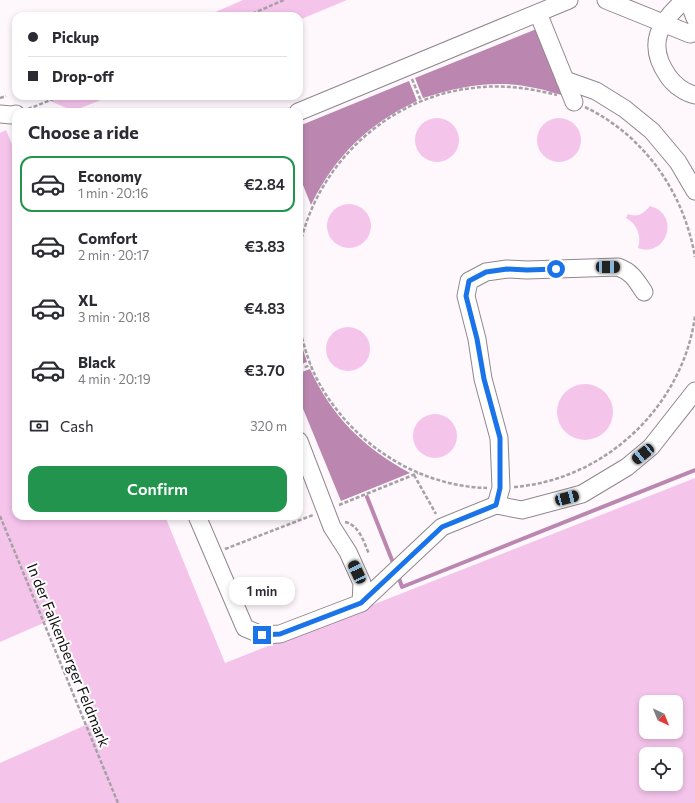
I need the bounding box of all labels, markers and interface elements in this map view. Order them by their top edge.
text: Pickup [52,28,99,46]
text: Drop-off [52,67,114,85]
text: Choose a ride [28,121,139,143]
icon: car [30,166,66,202]
text: Economy [78,167,142,185]
text: €2.84 [244,175,285,193]
text: 1 min · 20:16 [78,185,148,201]
icon: car [30,228,66,264]
text: Comfort [78,229,138,247]
text: €3.83 [245,237,285,255]
text: 2 min · 20:17 [78,247,149,263]
route start [547,260,565,278]
car [596,261,620,273]
icon: car [30,290,66,326]
text: XL [78,291,97,309]
text: €4.83 [244,299,285,317]
text: 3 min · 20:18 [78,309,150,325]
icon: car [30,352,66,388]
text: Black [78,353,116,371]
text: €3.70 [244,361,285,379]
text: 4 min · 20:19 [78,371,151,387]
icon: cash [28,415,50,437]
text: Cash [60,417,94,435]
text: 320 m [250,418,287,434]
car [630,442,656,466]
button: Confirm [28,466,287,512]
car [554,489,580,507]
car [346,559,368,585]
street label: In der Falkenberger Feldmark [24,560,114,750]
callout: 1 min [229,577,295,605]
text: 1 min [247,583,277,599]
route end [253,626,271,644]
north arrow [639,695,683,739]
map controls [639,695,683,791]
button: locate [639,747,683,791]

